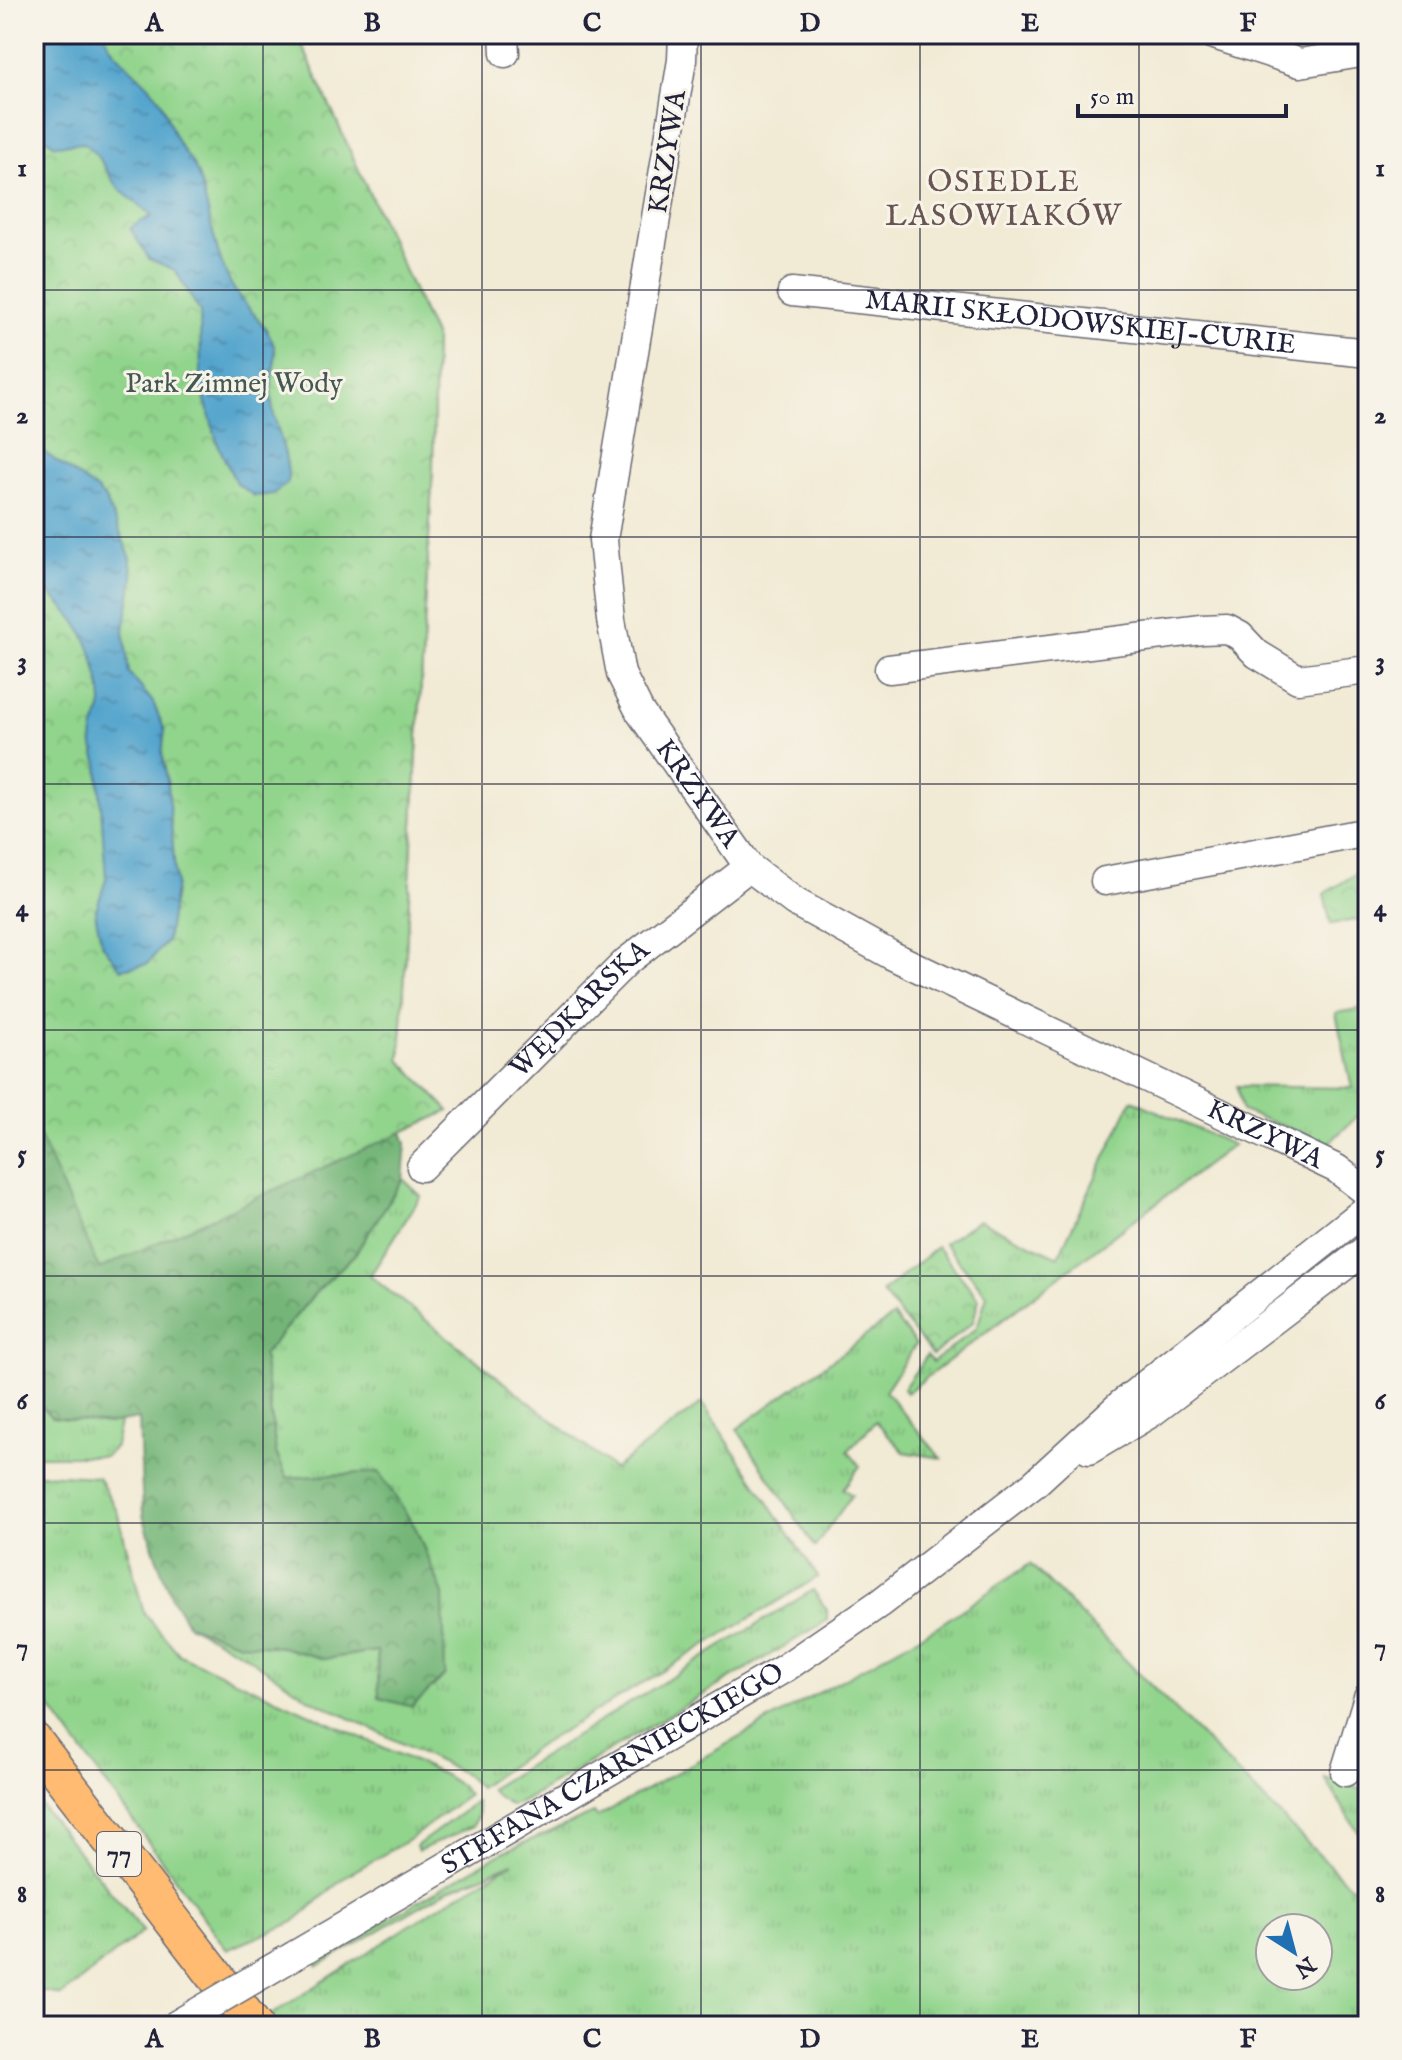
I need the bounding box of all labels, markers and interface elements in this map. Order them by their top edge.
text: A [144,7,164,40]
text: B [363,7,381,40]
text: C [583,7,602,40]
text: D [800,7,821,40]
text: E [1021,7,1039,40]
text: F [1240,7,1257,40]
scale bar [1078,68,1286,118]
text: 50 m [1090,82,1134,113]
street label: KRZYWA [641,87,695,216]
text: 1 [17,152,27,185]
text: 1 [1375,152,1385,185]
district label: OSIEDLE LASOWIAKÓW [885,164,1123,236]
street label: MARII SKŁODOWSKIEJ-CURIE [863,282,1297,363]
park label: Park Zimnej Wody [125,367,343,402]
text: 2 [16,399,28,432]
text: 2 [1374,399,1386,432]
text: 3 [17,645,27,678]
text: 3 [1375,645,1385,678]
street label: KRZYWA [647,733,748,856]
text: 4 [16,892,30,925]
text: 4 [1374,892,1388,925]
street label: WĘDKARSKA [503,932,657,1085]
street label: KRZYWA [1201,1092,1330,1178]
text: 5 [17,1138,27,1171]
text: 5 [1375,1138,1385,1171]
text: 6 [17,1385,29,1418]
text: 6 [1375,1385,1387,1418]
text: 7 [16,1631,28,1664]
text: 7 [1374,1631,1386,1664]
street label: STEFANA CZARNIECKIEGO [435,1655,790,1883]
road number: 77 [97,1832,141,1876]
text: 8 [17,1878,27,1911]
text: 8 [1375,1878,1385,1911]
north arrow [1254,1912,1334,1992]
text: N [1289,1949,1321,1983]
text: A [144,2023,164,2056]
text: B [363,2023,381,2056]
text: C [583,2023,602,2056]
text: D [800,2023,821,2056]
text: E [1021,2023,1039,2056]
text: F [1240,2023,1257,2056]

